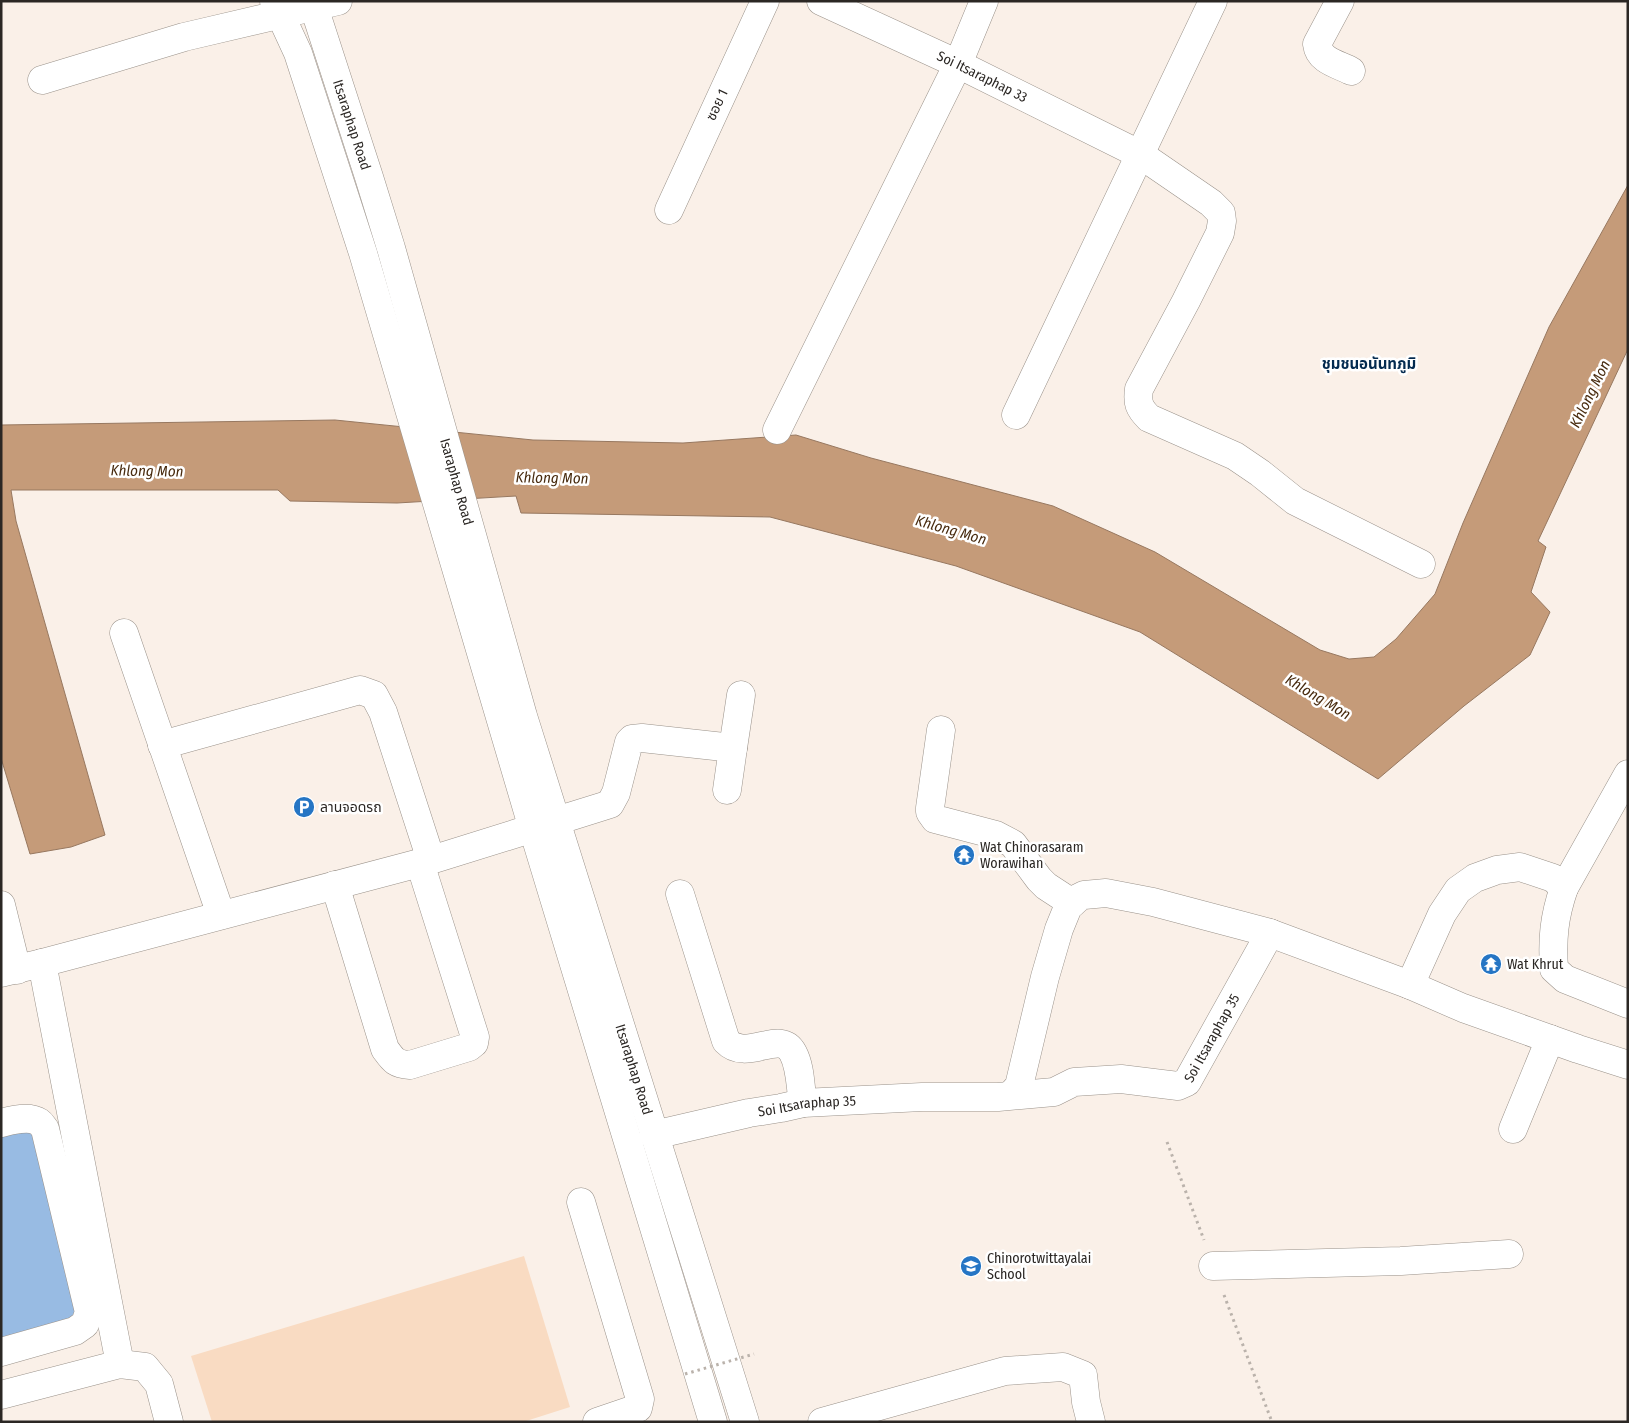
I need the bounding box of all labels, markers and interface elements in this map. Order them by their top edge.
street label: Soi Itsaraphap 33 [934,47,1030,106]
street label: Itsaraphap Road [330,77,375,172]
street label: ซอย 1 [702,87,732,123]
district label: ชุมชนอนันทภูมิ [1322,355,1416,374]
water label: Khlong Mon [1566,357,1614,431]
street label: Isaraphap Road [437,436,477,527]
water label: Khlong Mon [110,461,184,481]
water label: Khlong Mon [515,468,589,488]
water label: Khlong Mon [913,511,989,549]
water label: Khlong Mon [1282,670,1354,724]
parking icon: ลานจอดรถ [292,795,316,819]
place label: ลานจอดรถ [320,799,382,816]
place label: Wat Chinorasaram Worawihan [980,839,1083,872]
temple icon: Wat Chinorasaram Worawihan [952,843,976,867]
temple icon: Wat Khrut [1479,952,1503,976]
place label: Wat Khrut [1507,956,1564,973]
street label: Soi Itsaraphap 35 [1180,991,1243,1085]
street label: Itsaraphap Road [612,1022,656,1117]
street label: Soi Itsaraphap 35 [757,1092,856,1120]
place label: Chinorotwittayalai School [987,1250,1091,1283]
school or university icon: Chinorotwittayalai School [959,1254,983,1278]

